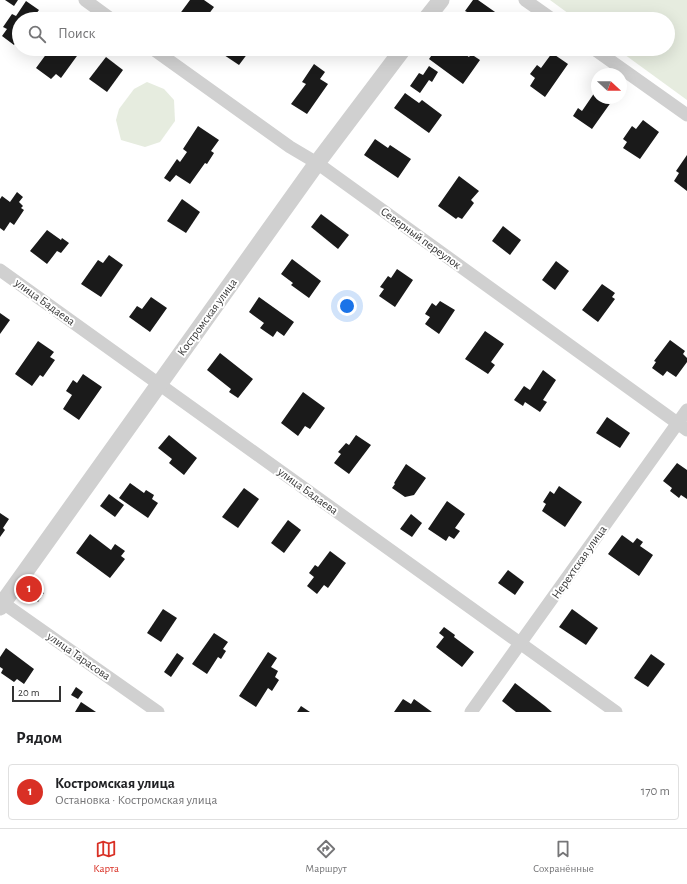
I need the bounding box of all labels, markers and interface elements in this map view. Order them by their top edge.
search box [12,12,675,56]
icon: search [26,23,48,45]
text: Поиск [58,26,96,41]
north arrow [591,68,627,104]
street label: Северный переулок [378,205,464,272]
street label: улица Бадаева [11,276,78,329]
street label: Костромская улица [175,276,240,358]
your location [337,296,357,316]
street label: улица Бадаева [274,465,341,518]
street label: Нерехтская улица [549,523,610,601]
pin: 1 [16,574,42,604]
street label: улица Тарасова [44,629,113,683]
scale bar [12,684,61,703]
text: 20 m [18,687,39,698]
text: Рядом [16,729,62,746]
text: Костромская улица [55,776,175,791]
text: 1 [28,785,32,798]
text: 170 m [641,785,670,798]
text: Остановка · Костромская улица [55,794,218,807]
tab: Карта [93,838,119,875]
tab: Маршрут [305,838,347,875]
tab: Сохранённые [533,838,594,875]

